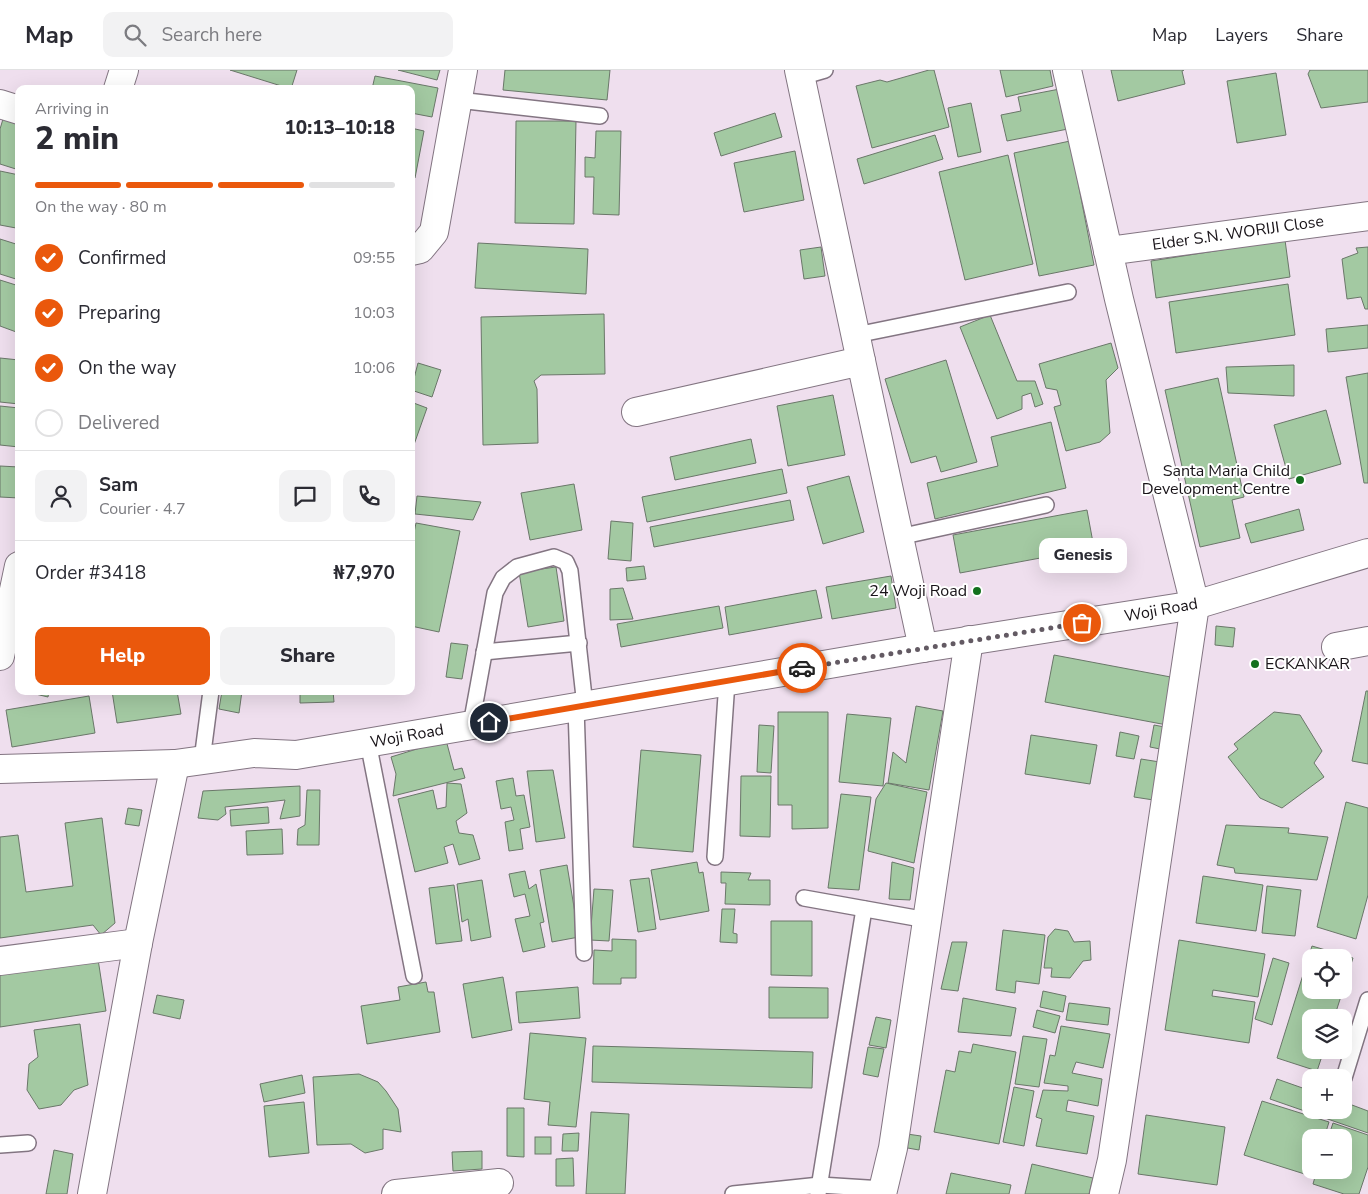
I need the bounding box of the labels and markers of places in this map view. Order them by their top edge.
place label: Santa Maria Child Development Centre [1142,460,1290,500]
marker: Santa Maria Child Development Centre [1294,474,1306,486]
callout: Genesis [1038,538,1126,573]
place label: 24 Woji Road [869,580,967,602]
marker: 24 Woji Road [971,585,983,597]
pin [1061,602,1103,644]
place label: ECKANKAR [1265,653,1350,675]
marker: ECKANKAR [1249,658,1261,670]
pin [468,701,510,743]

